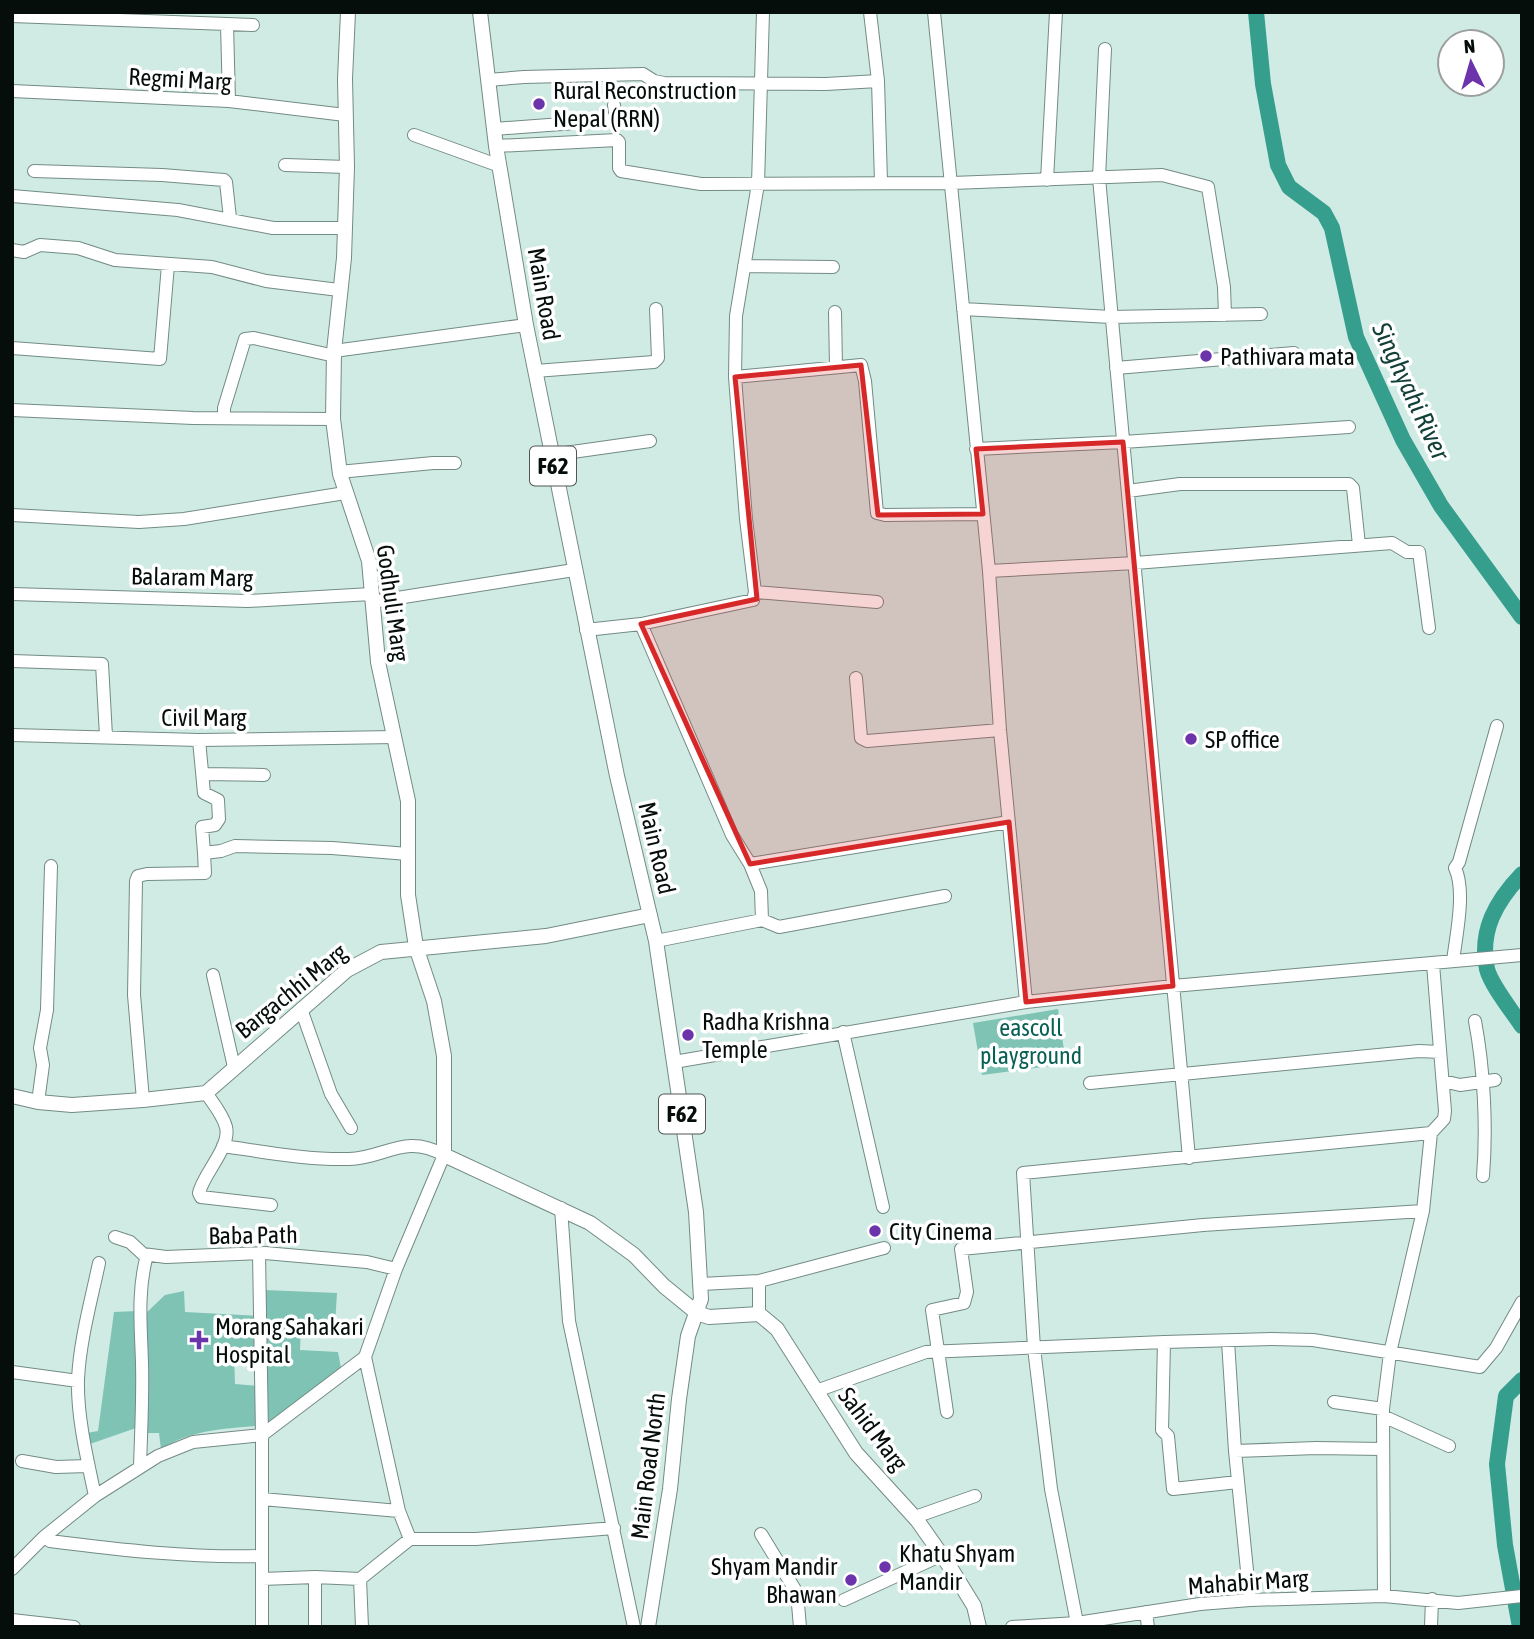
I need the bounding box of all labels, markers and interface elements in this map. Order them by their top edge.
north arrow [1436,28,1506,98]
text: N [1463,35,1476,58]
street label: Regmi Marg [128,63,233,95]
place label: Rural Reconstruction Nepal (RRN) [553,77,737,132]
marker: Rural Reconstruction Nepal (RRN) [531,96,547,112]
street label: Main Road [523,246,565,342]
water label: Singhyahi River [1366,317,1456,466]
place label: Pathivara mata [1220,343,1355,370]
marker: Pathivara mata [1198,348,1214,364]
road number: F62 [530,446,576,486]
street label: Godhuli Marg [371,543,415,664]
street label: Balaram Marg [131,562,254,592]
street label: Civil Marg [161,704,247,731]
place label: SP office [1205,726,1280,753]
marker: SP office [1183,731,1199,747]
street label: Main Road [633,799,681,897]
street label: Bargachhi Marg [230,938,352,1044]
place label: Radha Krishna Temple [702,1008,830,1063]
park label: eascoll playground [980,1014,1082,1069]
marker: Radha Krishna Temple [680,1027,696,1043]
road number: F62 [659,1094,705,1134]
place label: City Cinema [889,1218,993,1245]
street label: Baba Path [208,1221,298,1249]
marker: City Cinema [867,1223,883,1239]
place label: Morang Sahakari Hospital [215,1313,364,1368]
marker: Morang Sahakari Hospital [189,1330,209,1350]
street label: Sahid Marg [833,1382,913,1476]
street label: Main Road North [626,1391,670,1541]
place label: Khatu Shyam Mandir [899,1540,1015,1595]
place label: Shyam Mandir Bhawan [711,1553,838,1608]
marker: Khatu Shyam Mandir [877,1559,893,1575]
street label: Mahabir Marg [1187,1564,1310,1600]
marker: Shyam Mandir Bhawan [843,1572,859,1588]

